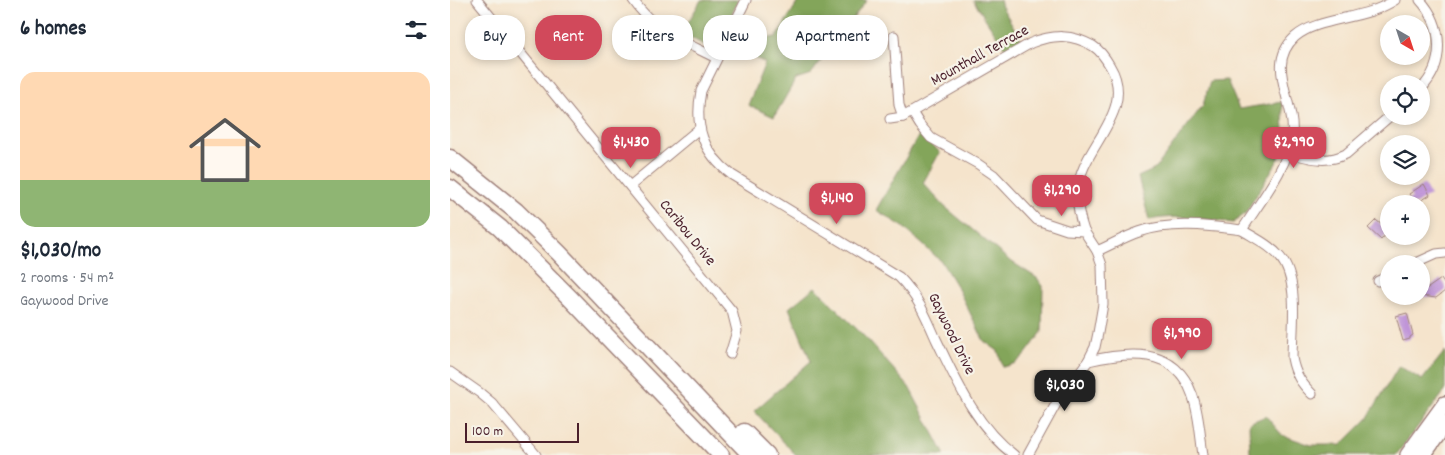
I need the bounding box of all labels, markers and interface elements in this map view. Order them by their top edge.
text: 6 homes [20,15,87,45]
chip: Buy [465,15,525,60]
chip: Rent [535,15,602,60]
chip: Filters [612,15,693,60]
chip: New [703,15,767,60]
chip: Apartment [777,15,888,60]
north arrow [1380,15,1430,65]
map controls [1380,15,1430,305]
icon: filters [402,16,430,44]
street label: Mounthall Terrace [927,19,1033,93]
button: locate [1380,75,1430,125]
icon: home [180,105,270,195]
pin: $1,430 [590,126,672,169]
pin: $2,990 [1253,126,1335,169]
text: $1,430 [612,131,650,154]
text: $2,990 [1273,131,1315,154]
button: layers [1380,135,1430,185]
pin: $1,290 [1021,174,1103,217]
text: $1,290 [1043,179,1081,202]
pin: $1,140 [796,182,878,225]
text: $1,140 [820,187,854,210]
street label: Caribou Drive [653,195,721,271]
button: + [1380,195,1430,245]
text: $1,030/mo [20,237,101,267]
button: − [1380,255,1430,305]
text: 2 rooms · 54 m² [20,267,114,290]
street label: Gaywood Drive [921,289,981,379]
text: Gaywood Drive [20,290,109,313]
pin: $1,990 [1141,318,1223,360]
text: $1,990 [1163,322,1201,345]
pin: $1,030 [1024,370,1106,412]
text: $1,030 [1045,374,1085,397]
scale bar [465,420,579,443]
text: 100 m [472,422,503,442]

